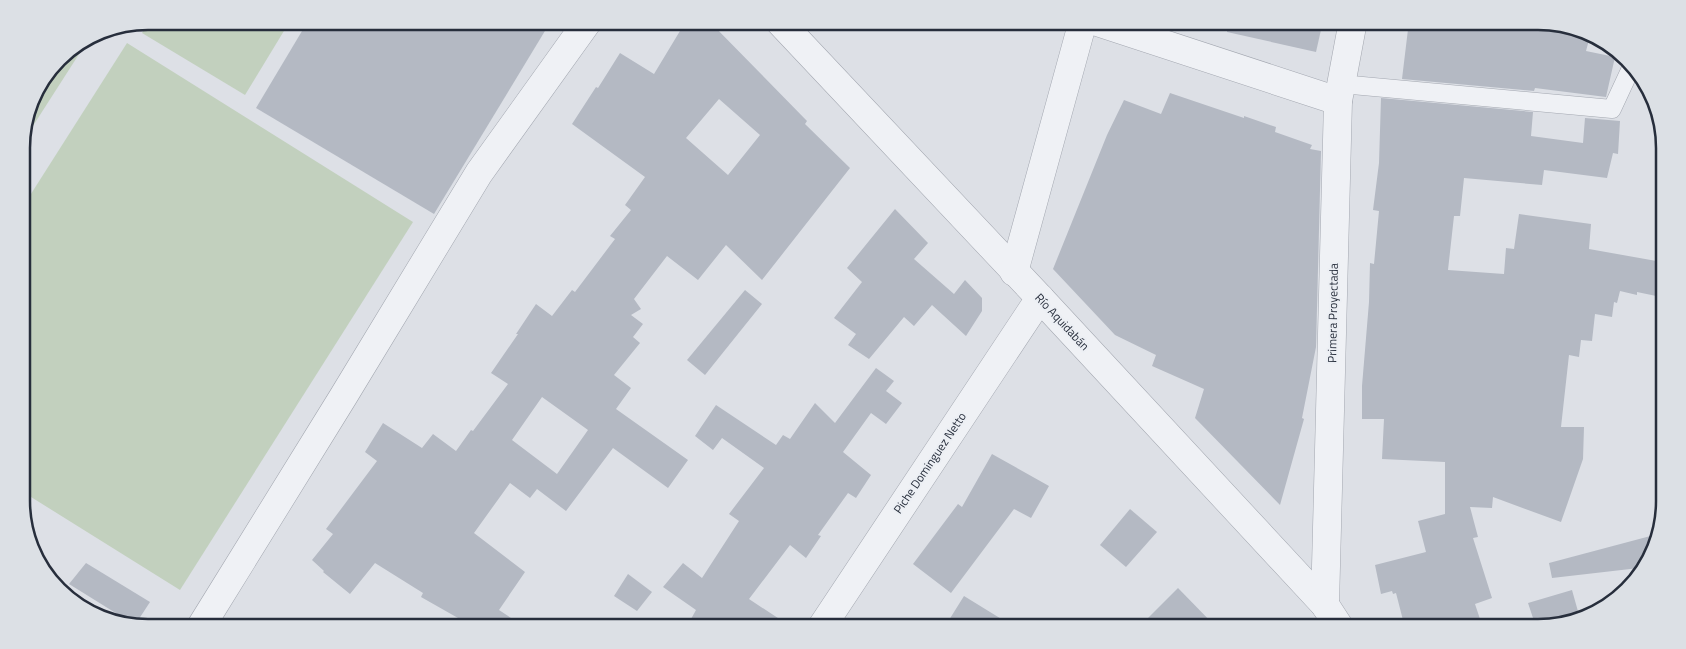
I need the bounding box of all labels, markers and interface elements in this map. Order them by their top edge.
street label: Primera Proyectada [1322,263,1343,363]
street label: Río Aquidabán [1031,289,1094,355]
street label: Piche Dominguez Netto [888,408,971,517]

